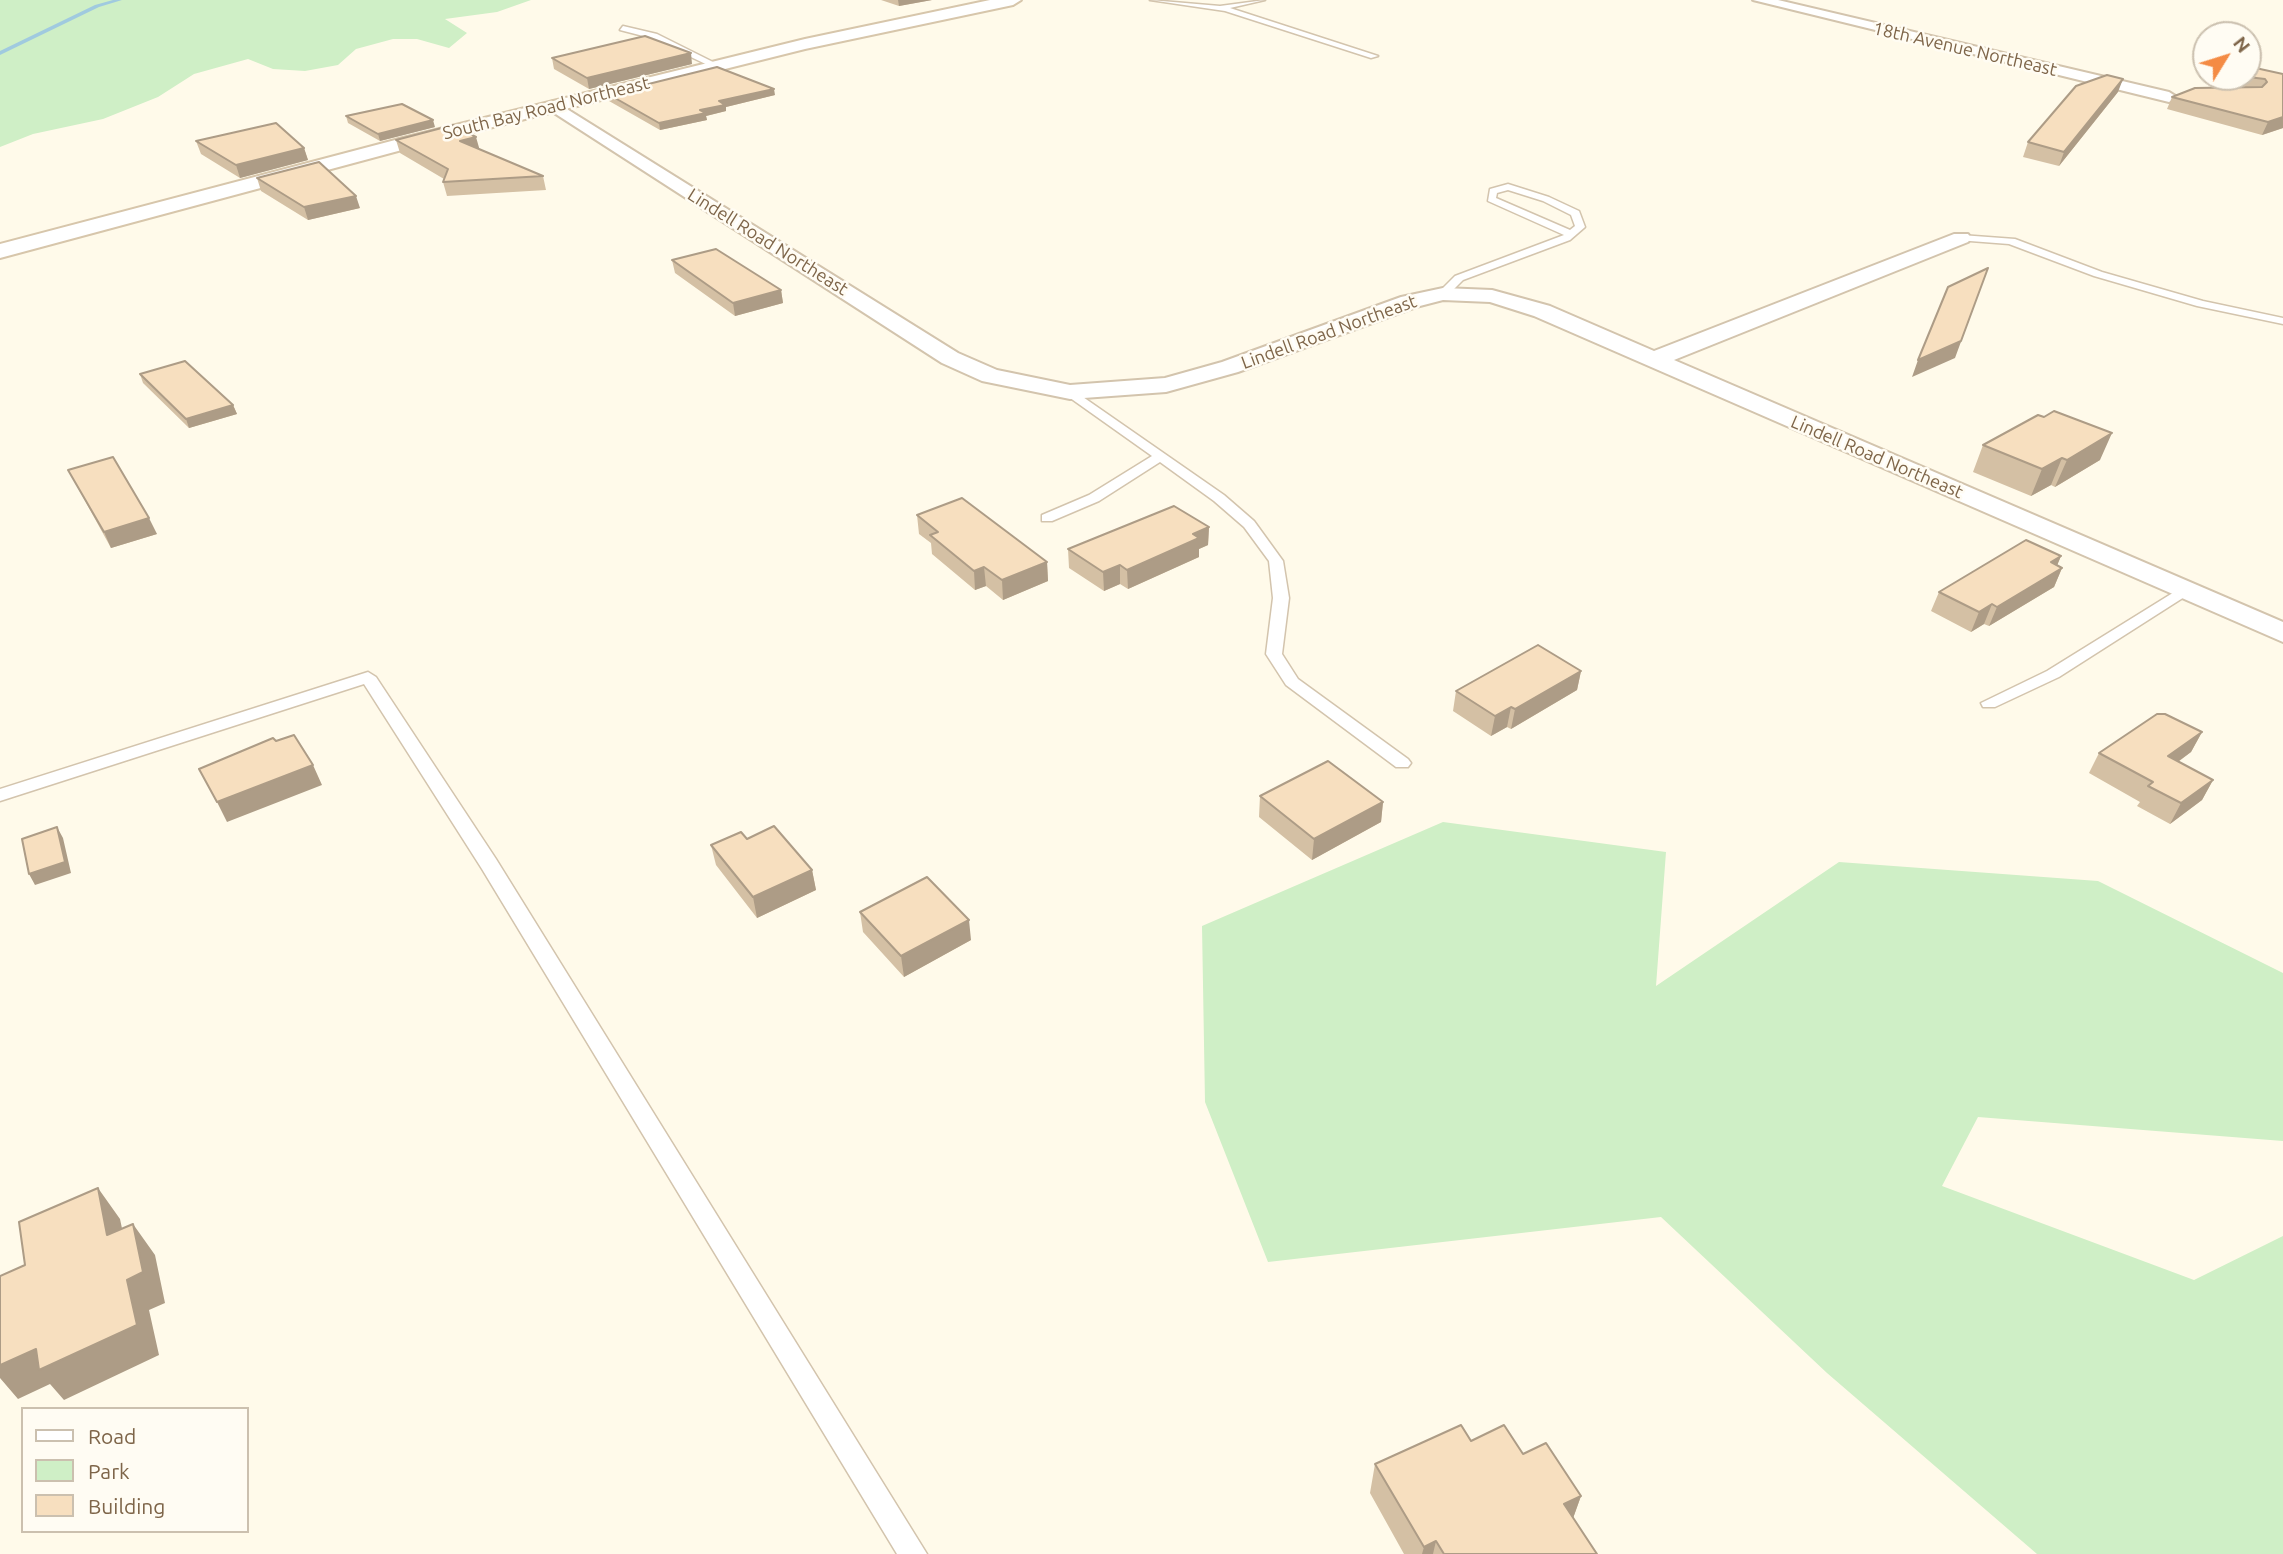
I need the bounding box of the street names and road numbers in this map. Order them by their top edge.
street label: 18th Avenue Northeast [1871,17,2059,81]
street label: South Bay Road Northeast [440,72,652,144]
street label: Lindell Road Northeast [684,184,852,300]
street label: Lindell Road Northeast [1238,290,1420,374]
street label: Lindell Road Northeast [1788,411,1966,503]

